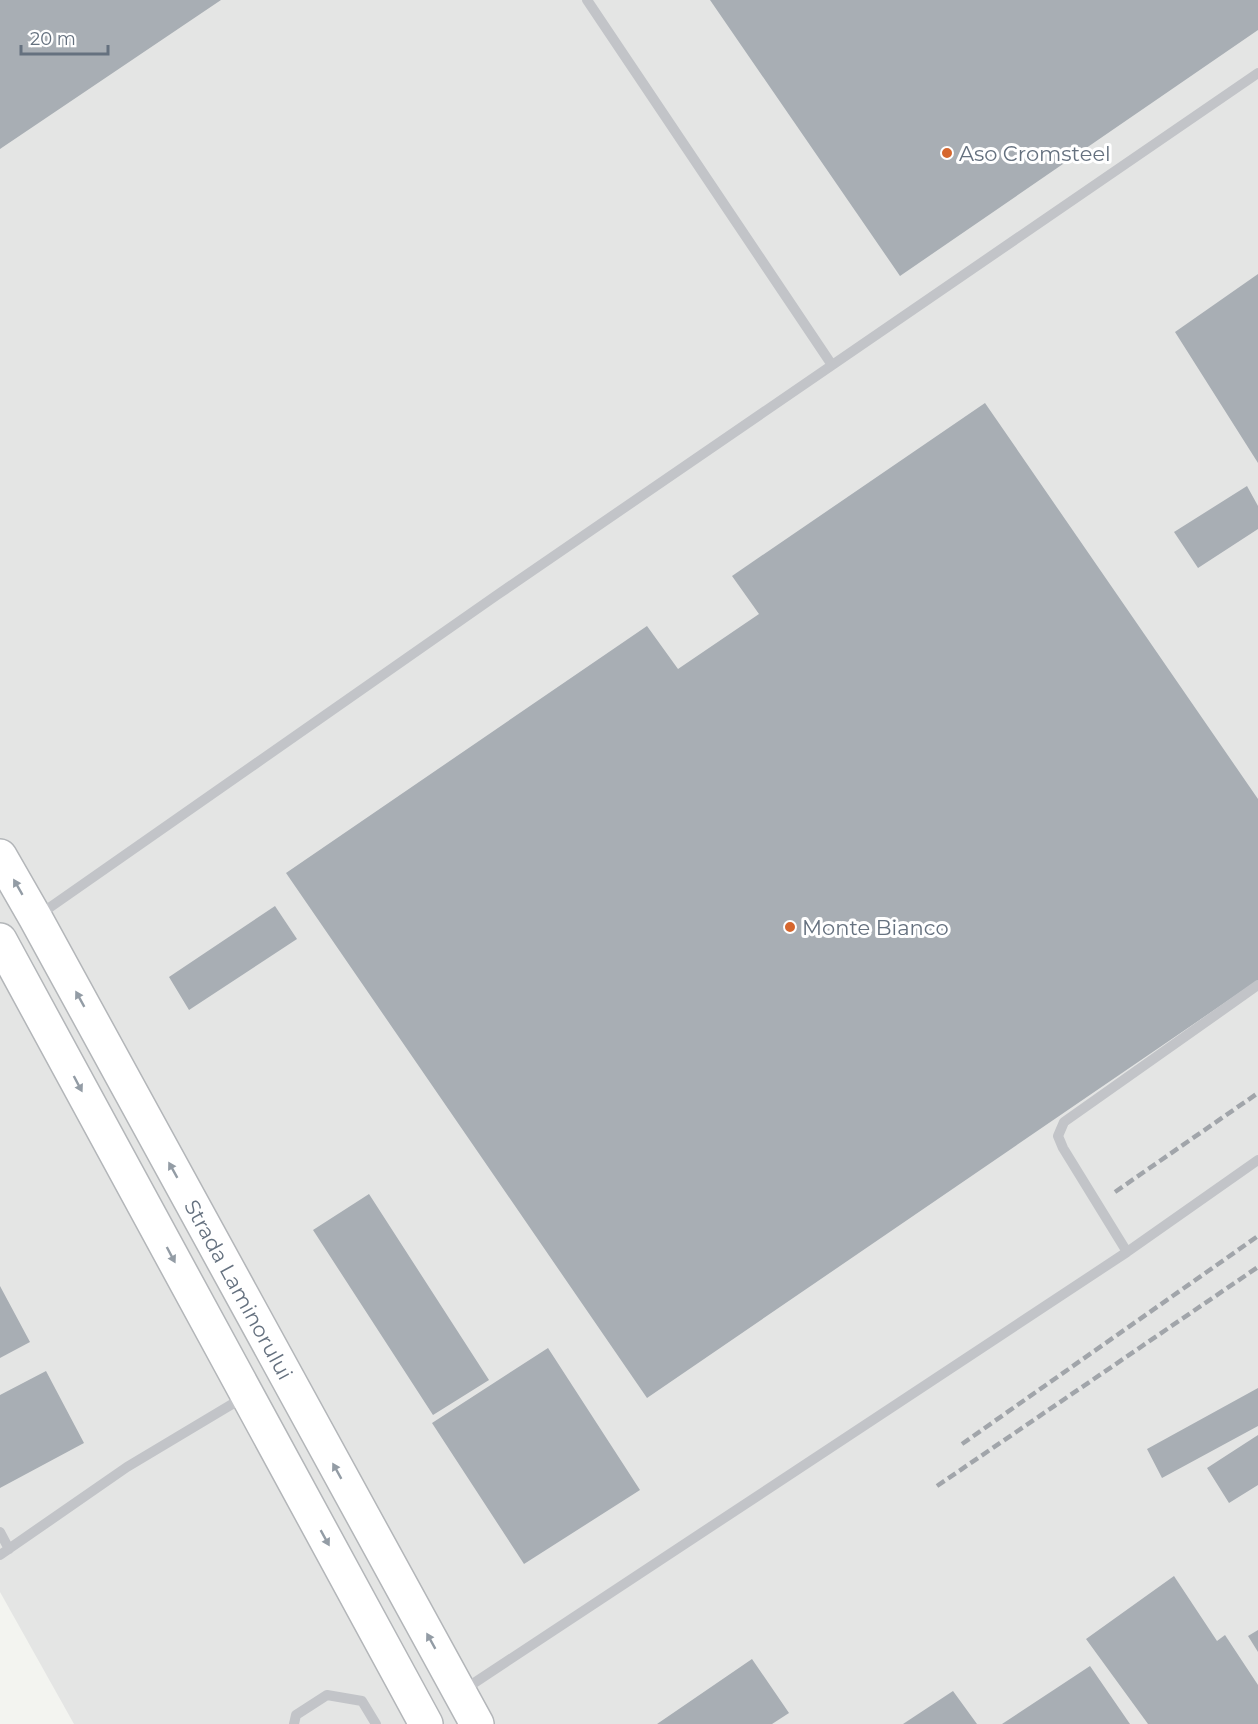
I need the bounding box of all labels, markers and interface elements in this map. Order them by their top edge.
scale bar [21,18,108,56]
text: 20 m [30,28,76,50]
place label: Aso Cromsteel [959,141,1111,166]
marker: Aso Cromsteel [940,146,954,160]
one-way arrow [12,879,23,895]
place label: Monte Bianco [802,915,949,940]
marker: Monte Bianco [783,920,797,934]
one-way arrow [75,990,85,1007]
one-way arrow [73,1075,83,1092]
one-way arrow [168,1161,178,1178]
street label: Strada Laminorului [180,1195,298,1384]
one-way arrow [166,1247,176,1264]
one-way arrow [332,1462,342,1479]
one-way arrow [320,1530,330,1547]
one-way arrow [426,1633,436,1650]

